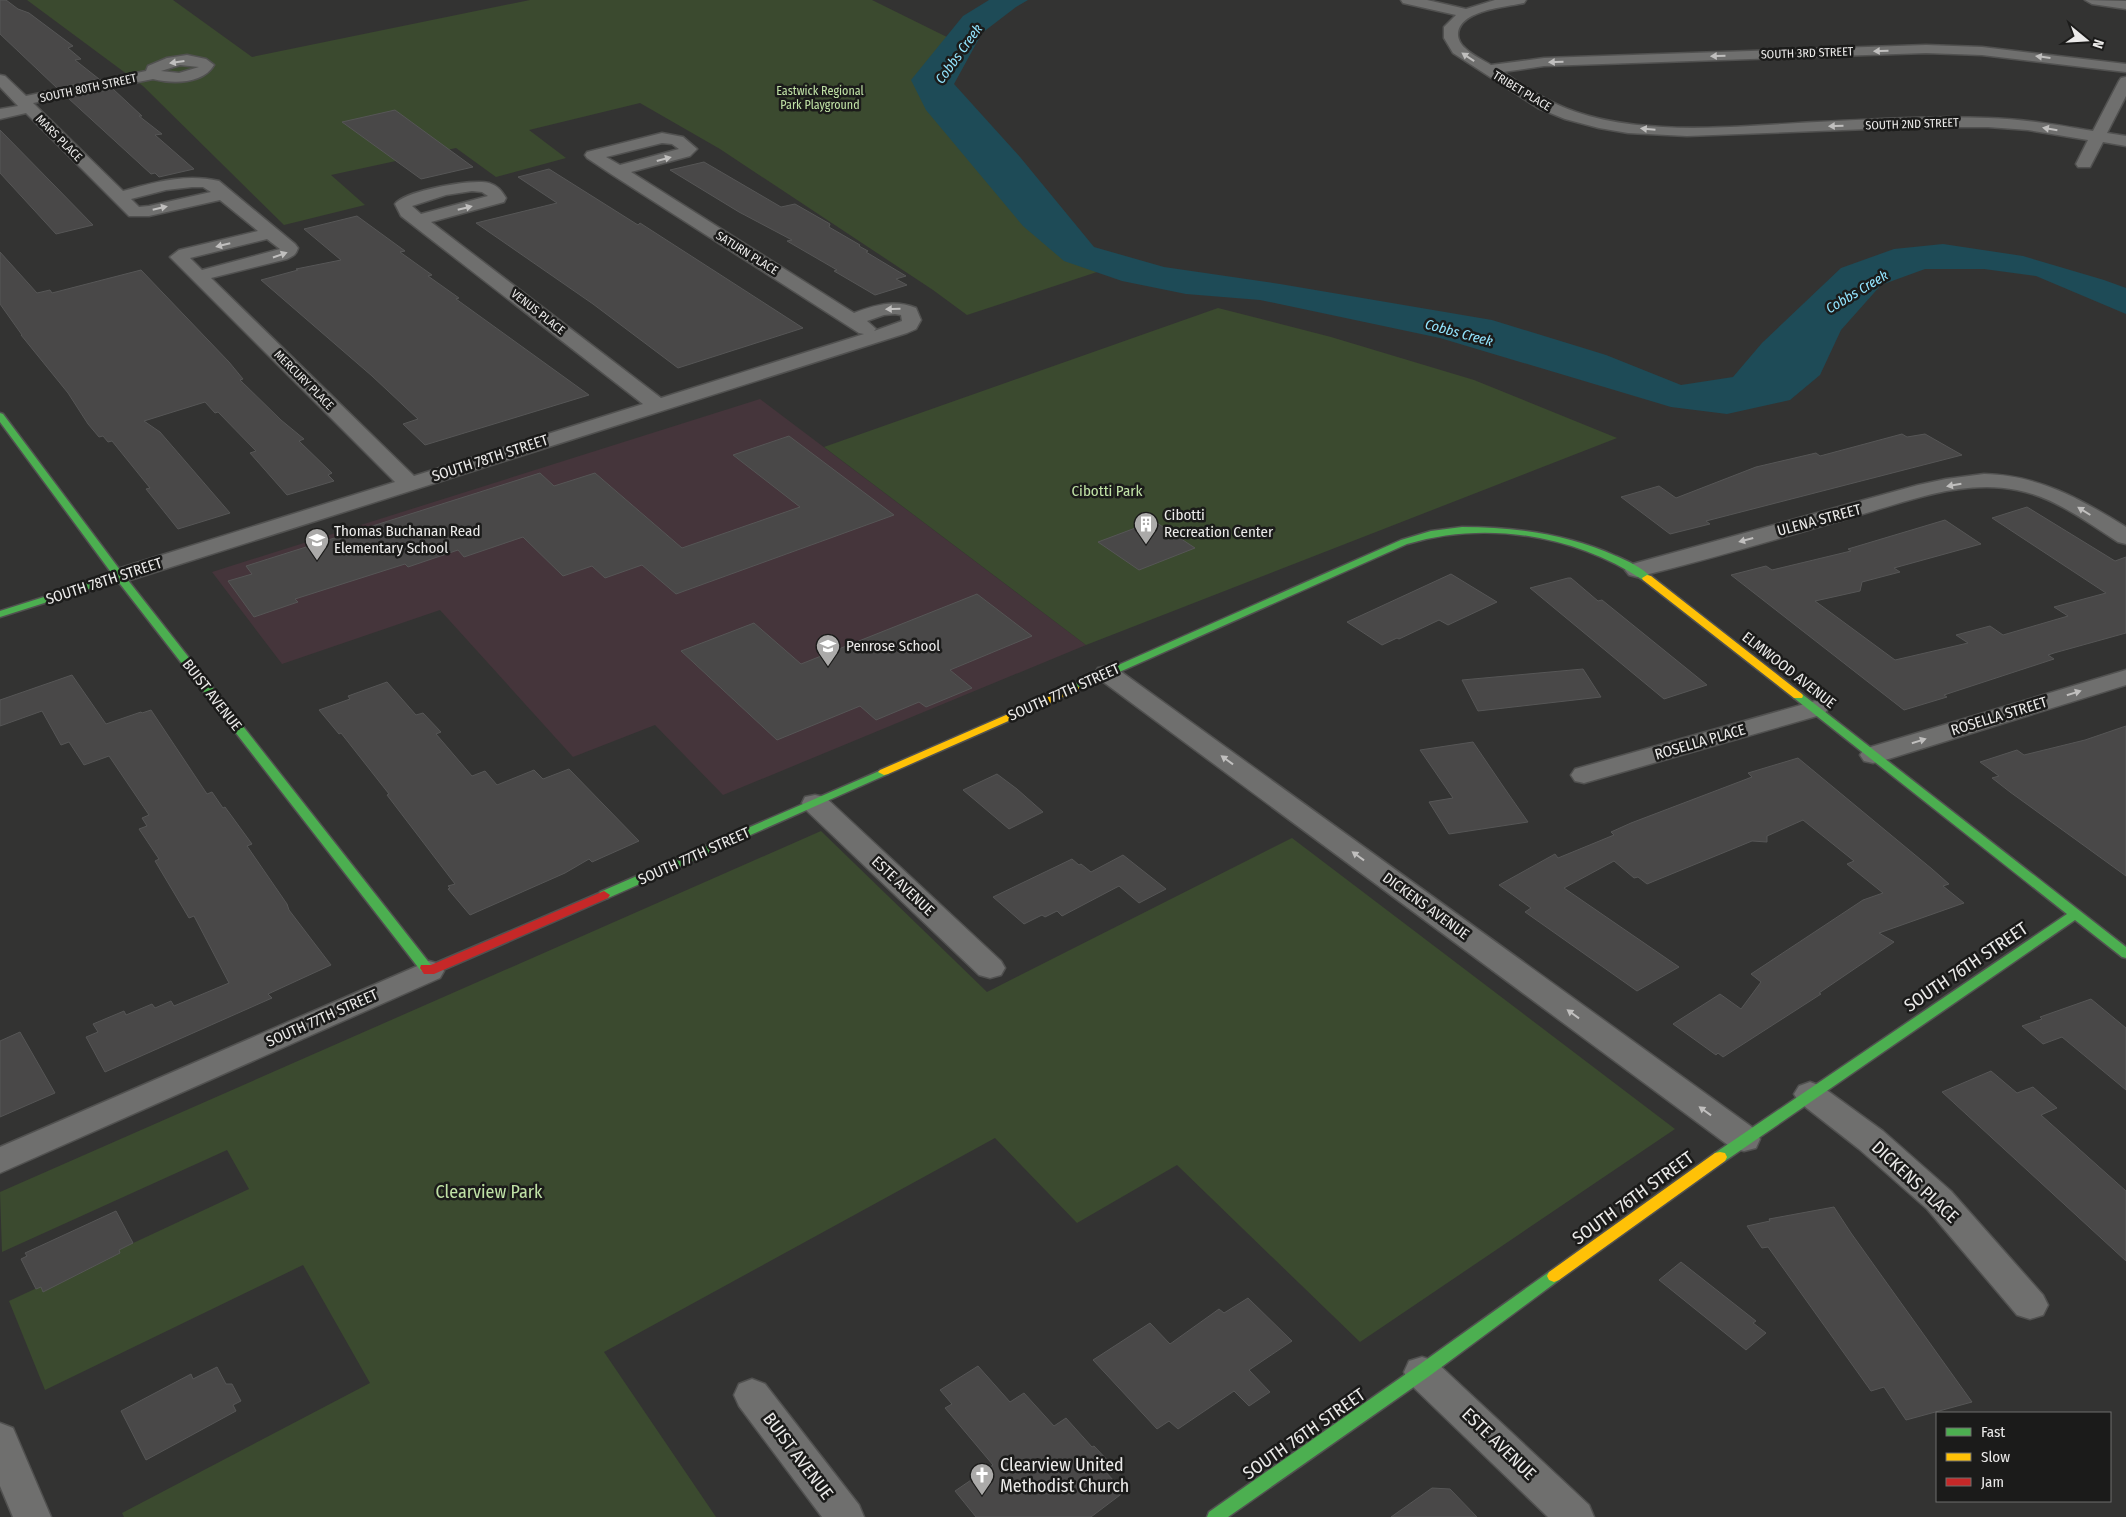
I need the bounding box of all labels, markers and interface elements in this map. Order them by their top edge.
north arrow [2061,15,2111,65]
water label: Cobbs Creek [932,21,986,87]
text: N [2089,37,2107,50]
street label: SOUTH 3RD STREET [1761,44,1854,62]
one-way arrow [1873,47,1889,55]
one-way arrow [1461,52,1475,62]
one-way arrow [1710,52,1726,60]
one-way arrow [2035,53,2051,61]
one-way arrow [169,58,185,66]
one-way arrow [1548,58,1564,66]
street label: TRIBET PLACE [1490,68,1554,114]
street label: SOUTH 80TH STREET [38,71,138,105]
park label: Eastwick Regional Park Playground [776,84,864,112]
street label: MARS PLACE [33,112,85,164]
street label: SOUTH 2ND STREET [1865,115,1959,133]
one-way arrow [1827,123,1843,131]
one-way arrow [2042,124,2058,132]
one-way arrow [1640,125,1656,133]
one-way arrow [656,154,671,162]
one-way arrow [152,204,168,212]
one-way arrow [457,204,472,212]
street label: SATURN PLACE [713,228,781,278]
one-way arrow [215,241,230,249]
one-way arrow [272,251,287,258]
water label: Cobbs Creek [1823,267,1891,317]
street label: VENUS PLACE [508,287,568,338]
one-way arrow [884,305,900,313]
water label: Cobbs Creek [1423,316,1495,350]
street label: MERCURY PLACE [271,347,337,413]
street label: SOUTH 78TH STREET [430,431,550,485]
park label: Cibotti Park [1071,482,1143,500]
one-way arrow [1946,482,1962,490]
street label: ULENA STREET [1775,500,1863,540]
place label: Cibotti Recreation Center [1164,506,1274,541]
one-way arrow [2078,507,2091,516]
building icon: Cibotti Recreation Center [1133,511,1159,545]
place label: Thomas Buchanan Read Elementary School [334,522,480,557]
school or university icon: Thomas Buchanan Read Elementary School [304,527,330,561]
one-way arrow [1739,536,1754,544]
street label: SOUTH 78TH STREET [44,554,164,608]
street label: ELMWOOD AVENUE [1739,628,1839,712]
school or university icon: Penrose School [815,633,841,667]
place label: Penrose School [846,637,940,655]
street label: BUIST AVENUE [178,656,246,734]
street label: SOUTH 77TH STREET [1005,659,1123,725]
one-way arrow [2067,688,2082,696]
street label: ROSELLA STREET [1949,693,2049,739]
street label: ROSELLA PLACE [1653,720,1747,764]
one-way arrow [1912,736,1927,744]
one-way arrow [1220,755,1234,765]
street label: SOUTH 77TH STREET [635,823,753,889]
one-way arrow [1352,851,1365,862]
street label: ESTE AVENUE [868,853,938,919]
street label: DICKENS AVENUE [1379,869,1473,943]
street label: SOUTH 76TH STREET [1900,917,2033,1017]
street label: SOUTH 77TH STREET [263,985,381,1051]
one-way arrow [1567,1010,1580,1020]
one-way arrow [1698,1106,1711,1116]
street label: DICKENS PLACE [1867,1136,1963,1228]
street label: SOUTH 76TH STREET [1568,1146,1698,1249]
park label: Clearview Park [436,1181,543,1203]
street label: SOUTH 76TH STREET [1238,1383,1370,1484]
street label: ESTE AVENUE [1457,1403,1541,1485]
street label: BUIST AVENUE [758,1408,838,1504]
legend [1936,1412,2111,1502]
text: Fast [1981,1423,2005,1441]
text: Slow [1981,1448,2010,1466]
place label: Clearview United Methodist Church [1000,1454,1129,1497]
church icon: Clearview United Methodist Church [969,1462,995,1496]
text: Jam [1981,1473,2004,1491]

